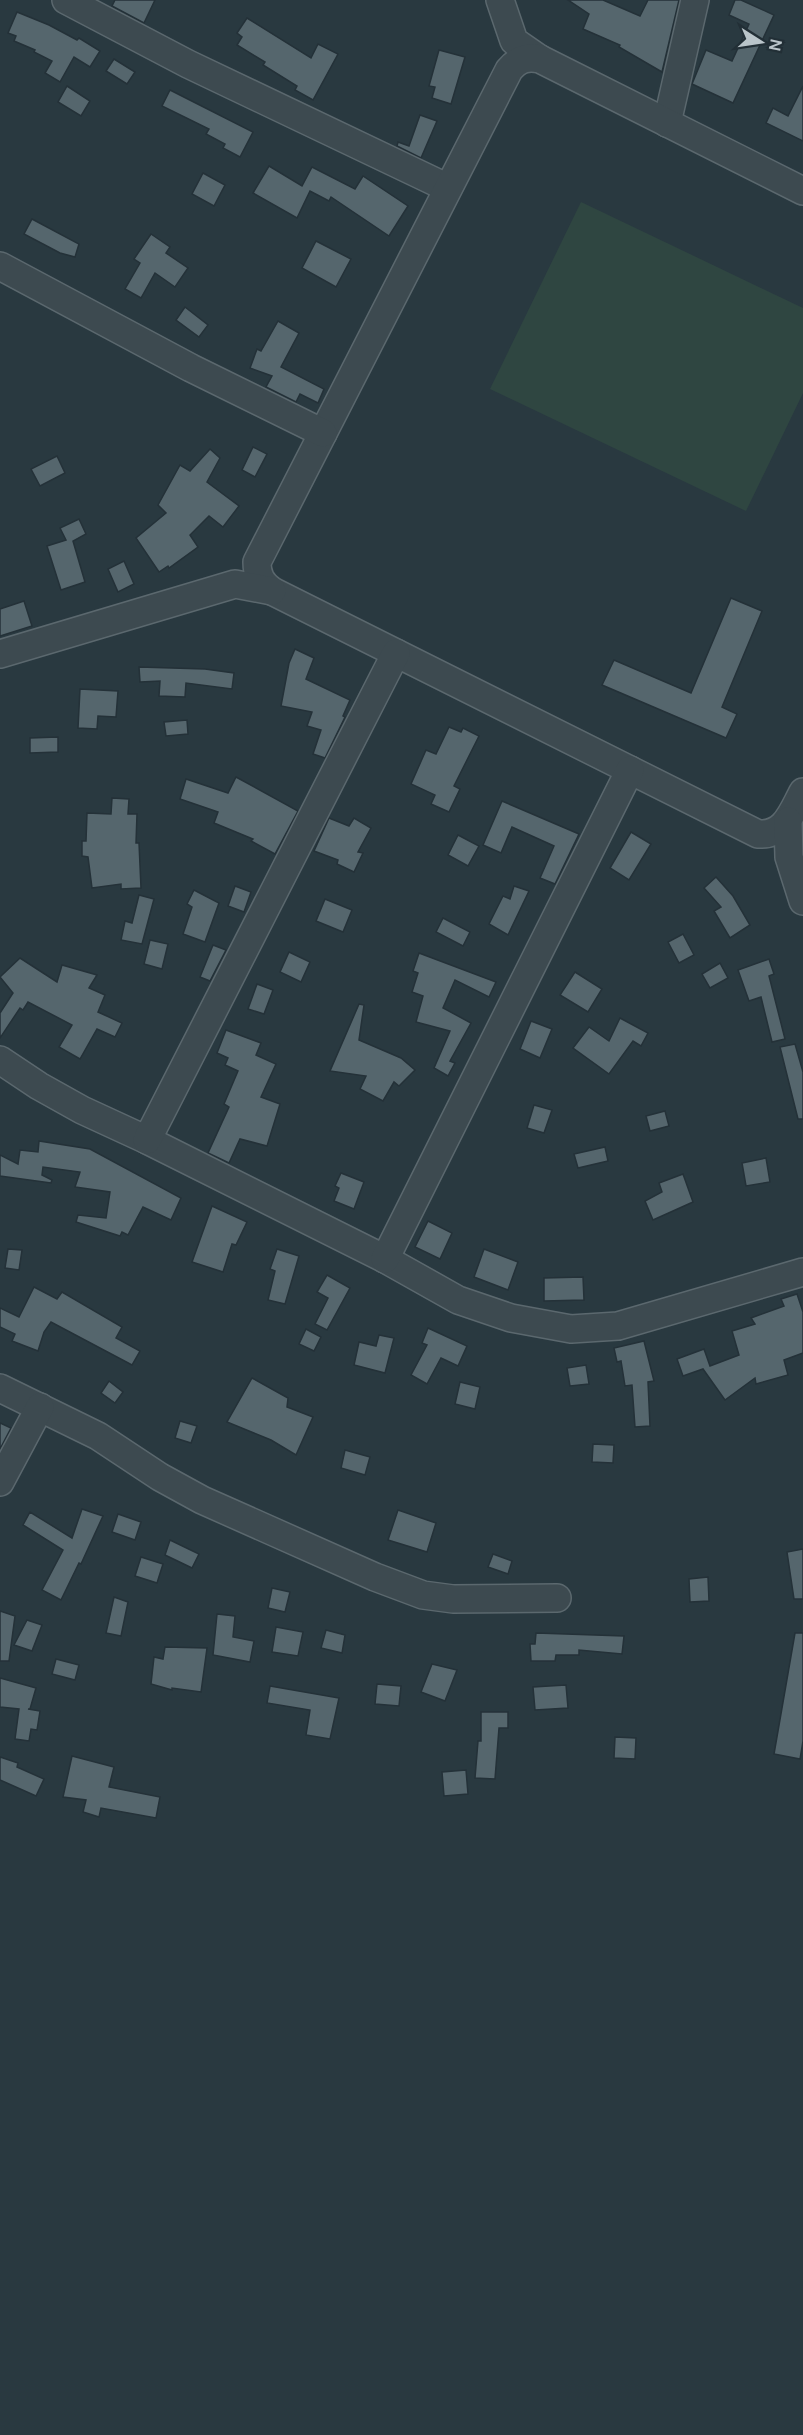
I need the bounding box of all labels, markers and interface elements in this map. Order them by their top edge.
north arrow [731,12,791,72]
text: N [764,37,788,53]

